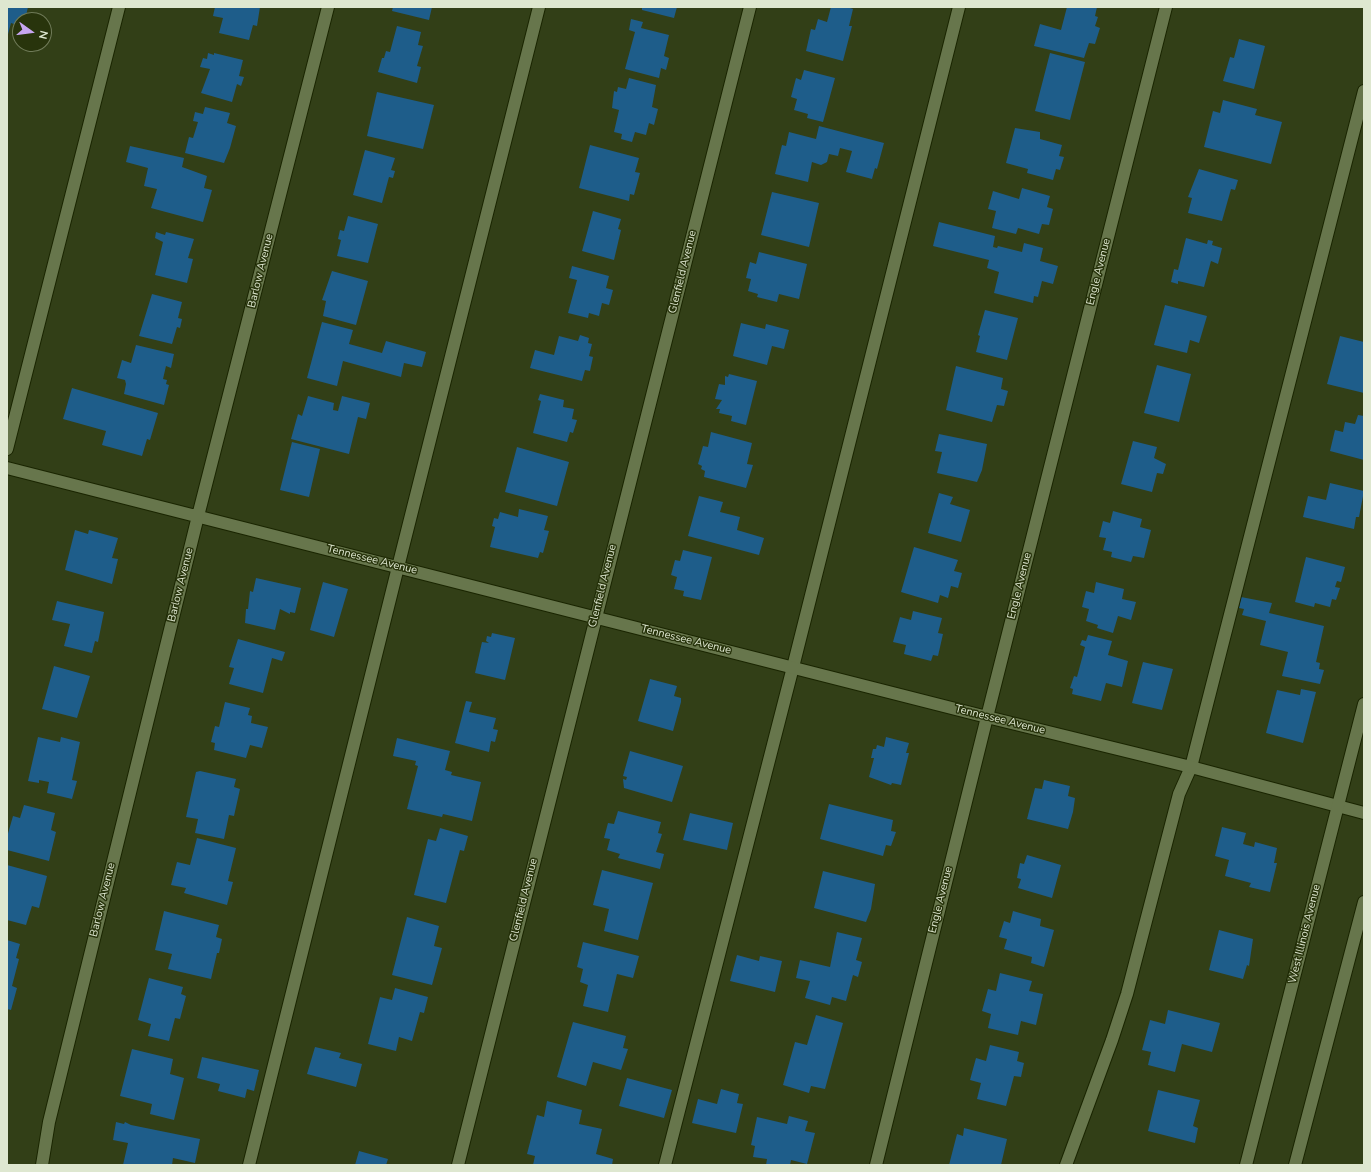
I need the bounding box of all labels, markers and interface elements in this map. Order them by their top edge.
north arrow [12,12,52,52]
text: N [35,29,51,41]
street label: Glenfield Avenue [666,229,700,315]
street label: Barlow Avenue [245,233,277,309]
street label: Engle Avenue [1084,237,1114,307]
street label: Tennessee Avenue [326,542,418,578]
street label: Glenfield Avenue [586,543,620,629]
street label: Barlow Avenue [165,547,197,623]
street label: Engle Avenue [1005,551,1035,621]
street label: Tennessee Avenue [640,622,732,658]
street label: Tennessee Avenue [954,702,1046,738]
street label: Glenfield Avenue [507,857,541,943]
street label: Barlow Avenue [87,862,119,938]
street label: Engle Avenue [926,865,956,935]
street label: West Illinois Avenue [1286,883,1324,985]

